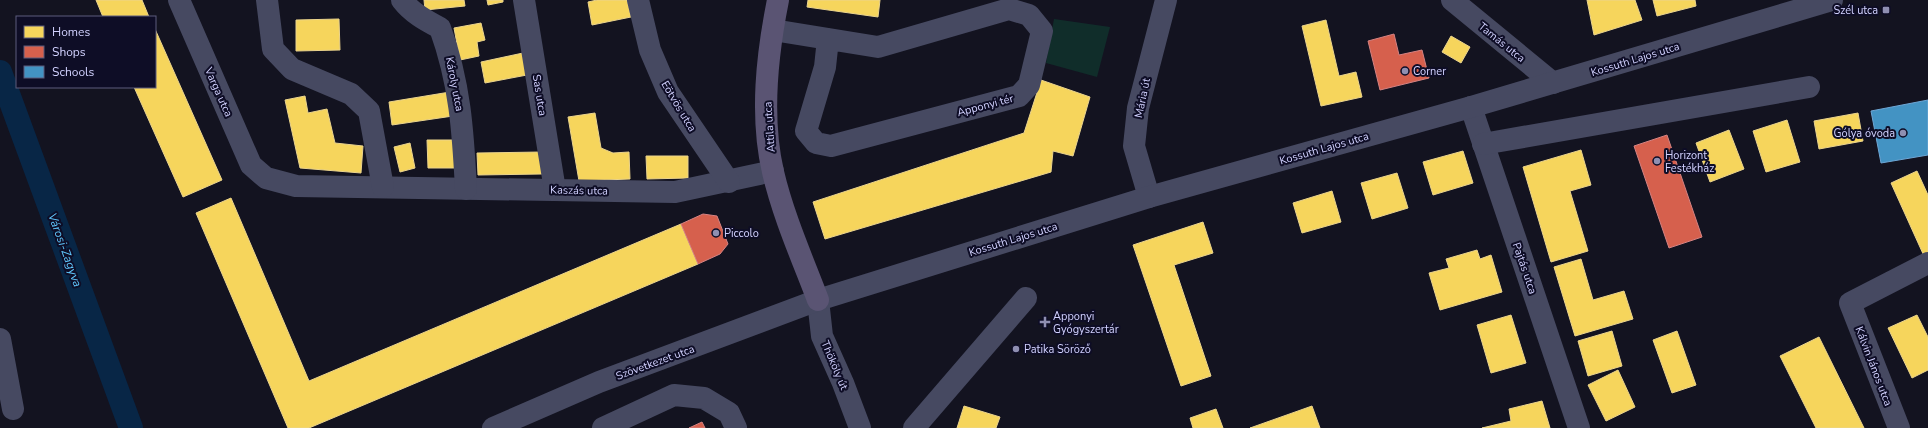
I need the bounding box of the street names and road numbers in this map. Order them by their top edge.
street label: Tamás utca [1475,19,1528,66]
street label: Kossuth Lajos utca [1589,39,1681,80]
street label: Károly utca [442,56,467,113]
street label: Varga utca [201,64,236,119]
street label: Sas utca [529,73,550,117]
street label: Mária út [1131,77,1154,119]
street label: Eötvös utca [657,78,700,135]
street label: Apponyi tér [955,91,1015,120]
street label: Attila utca [760,101,779,153]
street label: Kossuth Lajos utca [1278,129,1371,168]
street label: Kaszás utca [550,182,608,199]
street label: Kossuth Lajos utca [967,219,1059,260]
street label: Pajtás utca [1509,240,1540,296]
street label: Kálvin János utca [1852,324,1896,408]
street label: Thököly út [817,338,852,392]
street label: Szövetkezet utca [614,341,697,384]

